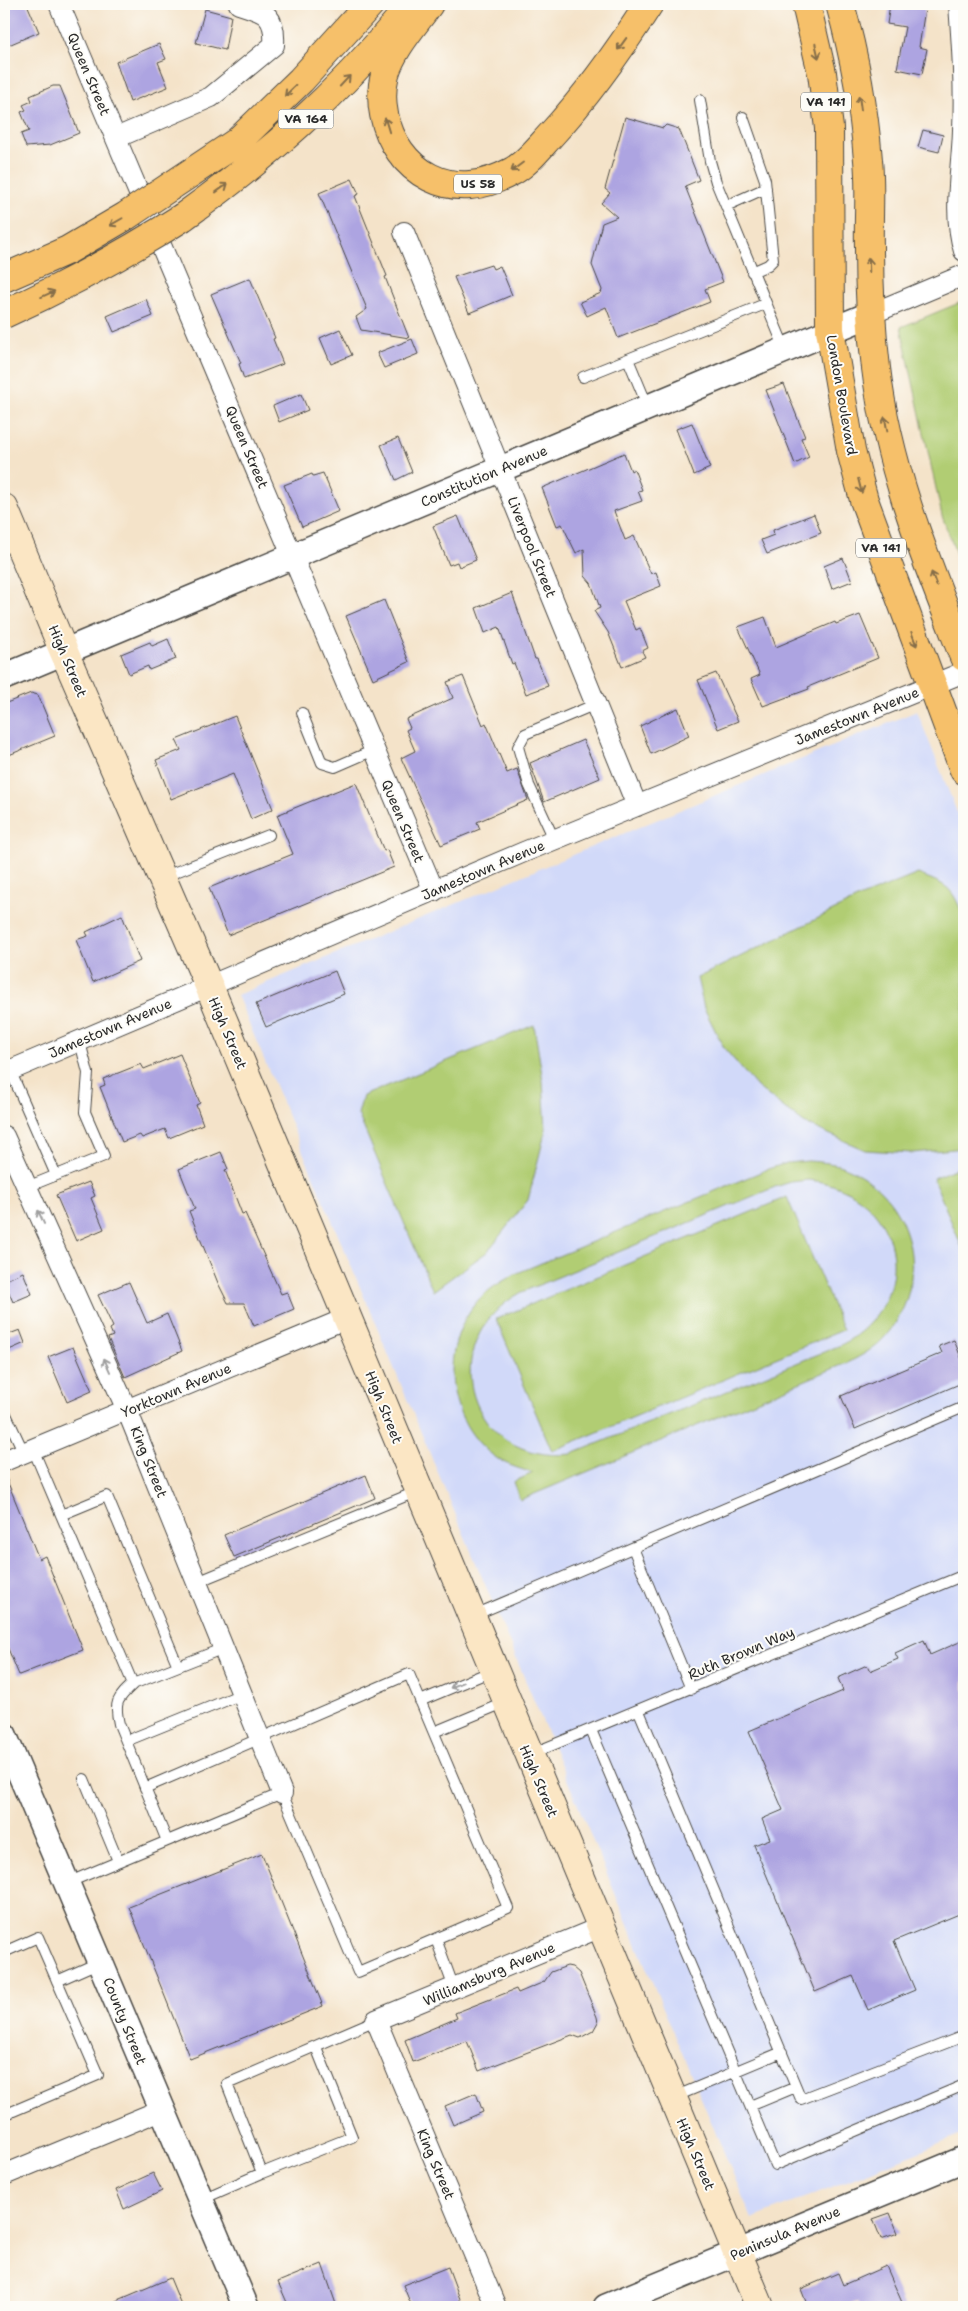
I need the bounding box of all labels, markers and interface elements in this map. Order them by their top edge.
street label: Queen Street [63,30,115,118]
one-way arrow [617,37,628,51]
one-way arrow [813,43,822,59]
one-way arrow [339,75,350,88]
one-way arrow [283,85,296,97]
road number: VA 141 [801,92,851,111]
one-way arrow [855,96,865,112]
road number: VA 164 [278,110,334,128]
one-way arrow [381,117,391,133]
one-way arrow [510,162,524,172]
road number: US 58 [454,174,502,193]
one-way arrow [215,183,229,193]
one-way arrow [109,218,124,227]
one-way arrow [864,258,874,274]
one-way arrow [40,289,55,298]
street label: London Boulevard [823,333,861,457]
street label: Queen Street [221,403,273,491]
one-way arrow [881,417,891,433]
street label: Constitution Avenue [418,441,550,511]
one-way arrow [856,478,865,494]
street label: Liverpool Street [504,494,560,600]
road number: VA 141 [856,538,906,558]
one-way arrow [929,572,938,587]
street label: High Street [45,622,91,700]
one-way arrow [910,631,920,646]
street label: Jamestown Avenue [792,683,922,749]
street label: Queen Street [377,777,429,865]
street label: Jamestown Avenue [419,836,547,904]
street label: Jamestown Avenue [46,994,174,1062]
street label: High Street [205,994,251,1072]
one-way arrow [35,1210,45,1225]
one-way arrow [102,1358,112,1373]
street label: Yorktown Avenue [118,1359,234,1421]
street label: High Street [361,1368,407,1446]
street label: King Street [126,1424,172,1500]
street label: Ruth Brown Way [685,1622,797,1684]
one-way arrow [450,1681,465,1691]
street label: High Street [516,1742,562,1820]
street label: Williamsburg Avenue [420,1938,558,2010]
street label: County Street [99,1974,151,2068]
street label: High Street [673,2115,719,2193]
street label: King Street [413,2126,459,2202]
street label: Peninsula Avenue [727,2202,843,2264]

